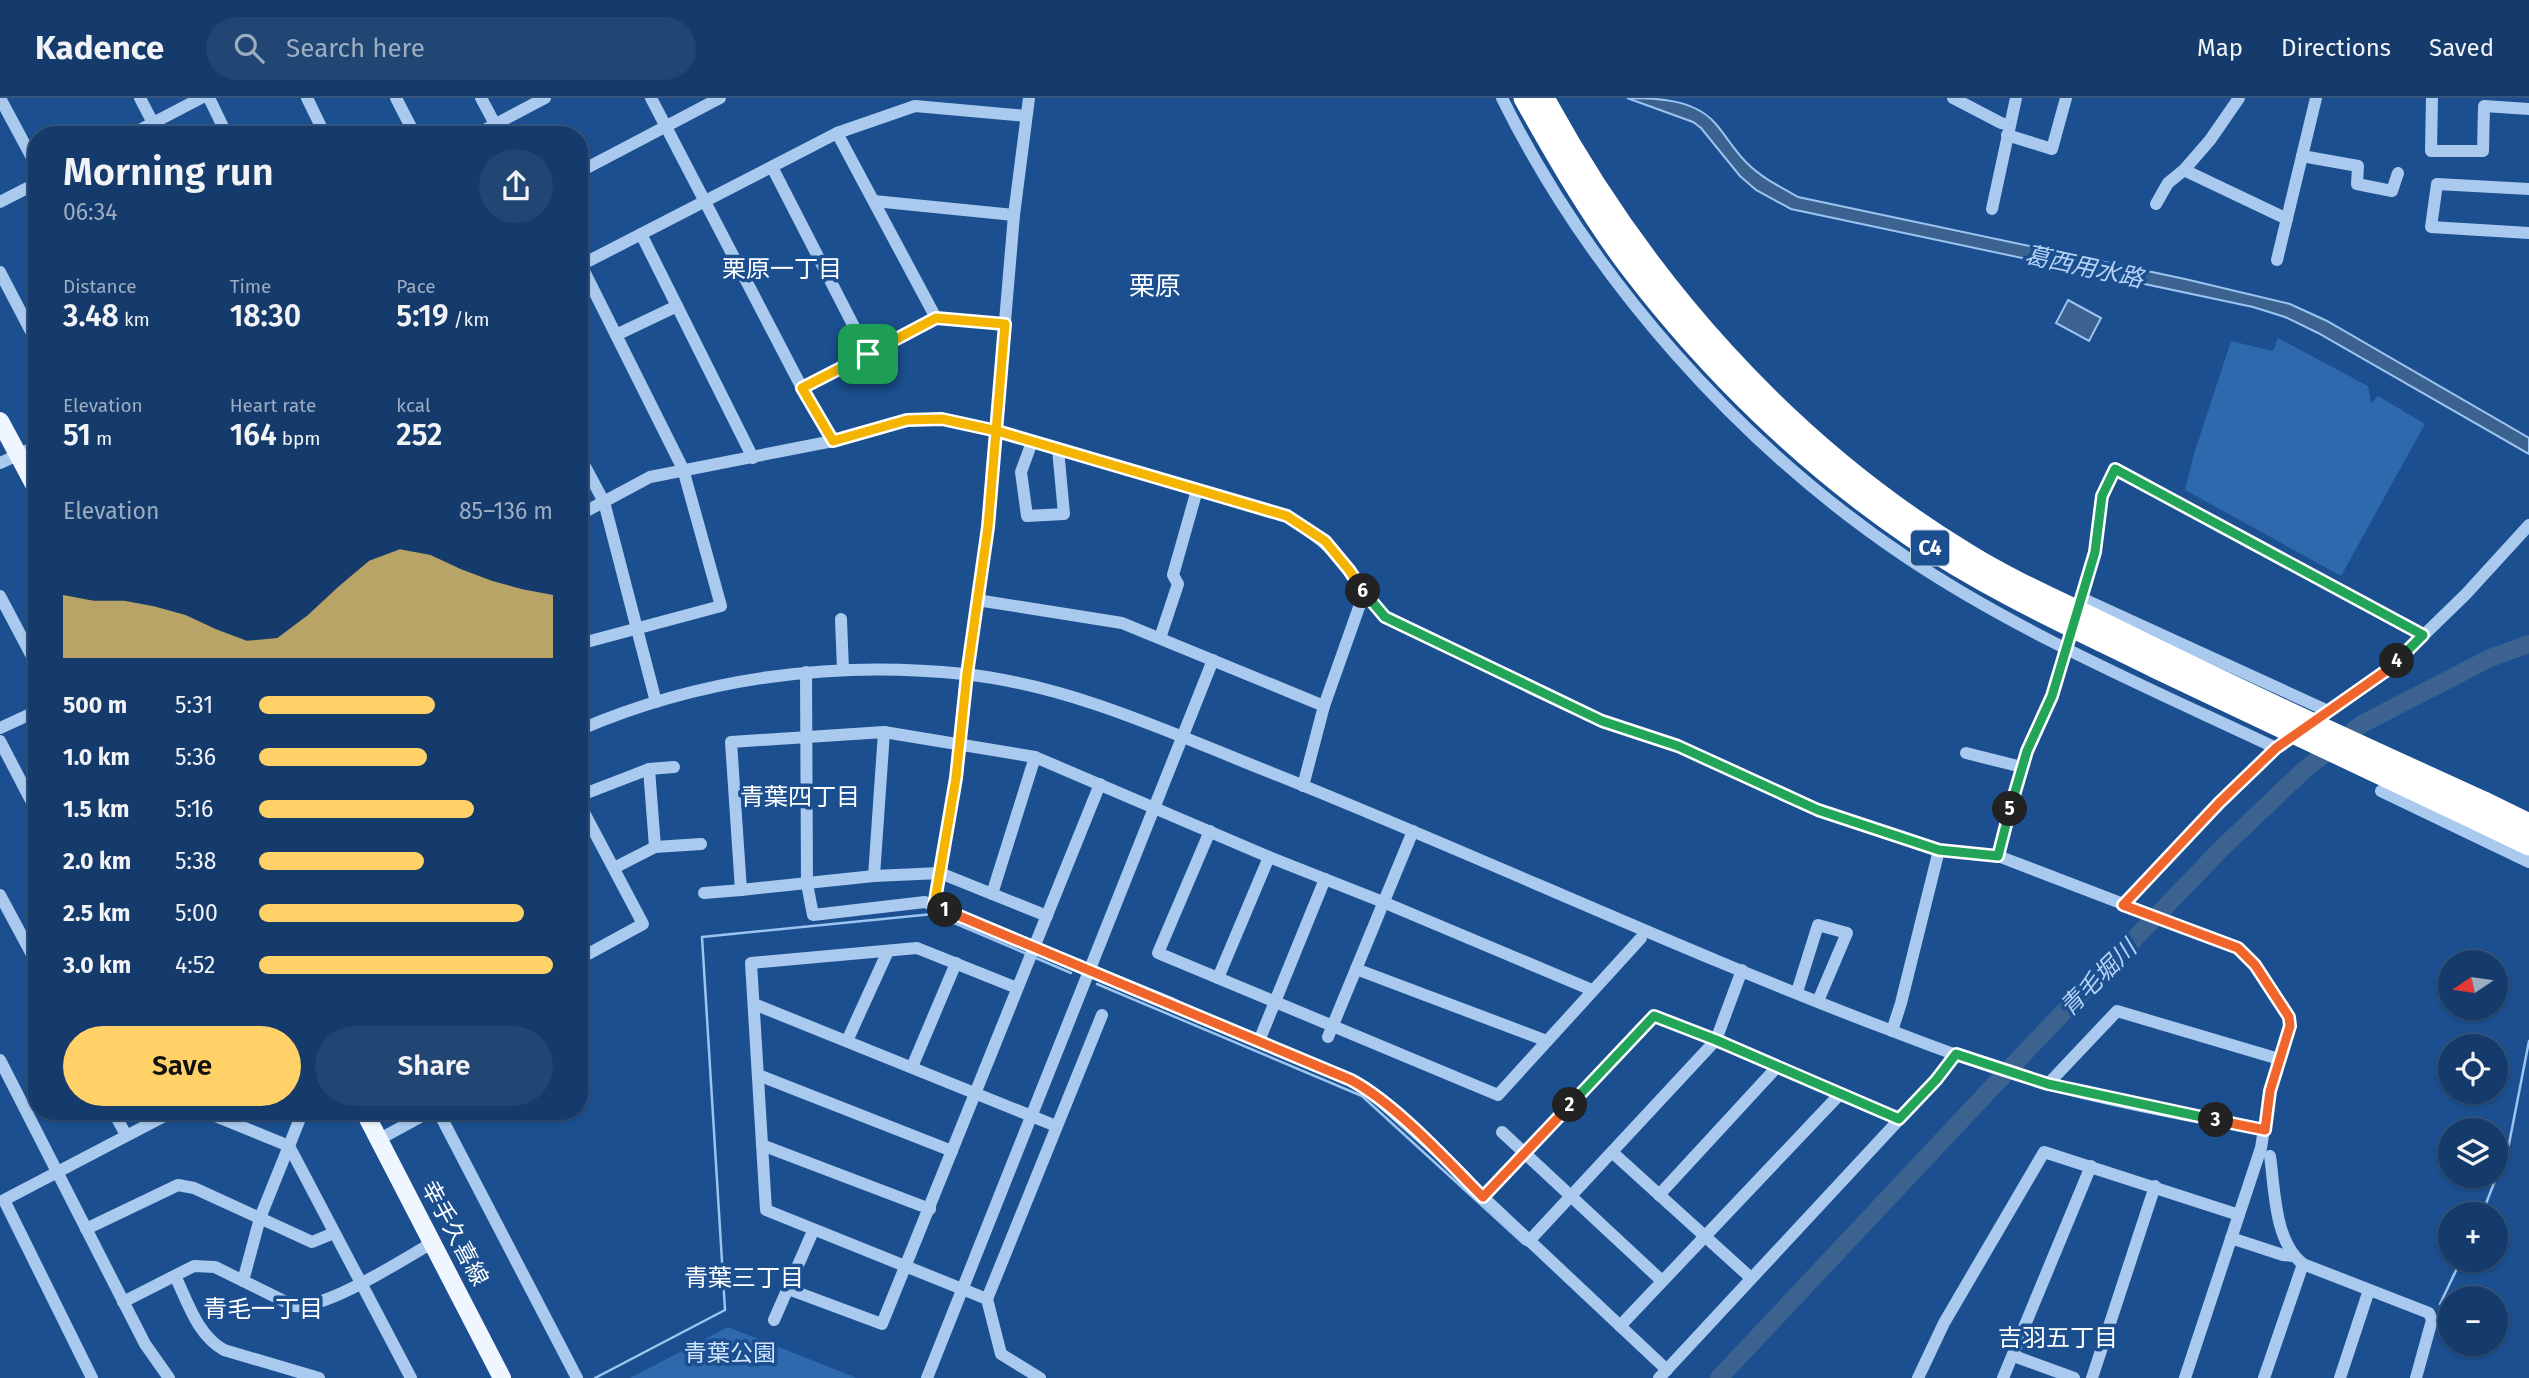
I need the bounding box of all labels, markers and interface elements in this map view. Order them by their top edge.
search box [206,17,696,80]
text: Kadence [35,28,164,68]
icon: search [230,29,268,67]
text: Search here [286,33,425,64]
text: Map [2197,34,2243,62]
text: Directions [2281,34,2391,62]
text: Saved [2429,34,2494,62]
text: Morning run [63,149,274,195]
button: share [479,149,553,223]
text: 06:34 [63,198,117,226]
water label: 葛西用水路 [2022,241,2148,294]
district label: 栗原一丁目 [722,255,842,283]
district label: 栗原 [1129,271,1181,302]
text: Distance [63,275,137,298]
text: Time [230,275,271,298]
text: Pace [396,275,436,298]
text: 3.48 [63,298,119,334]
text: 18:30 [230,298,301,334]
text: 5:19 [396,298,449,334]
text: km [119,308,150,331]
text: /km [449,308,489,331]
pin [838,324,898,384]
icon: arrive [849,335,887,373]
text: Elevation [63,394,143,417]
text: Heart rate [230,394,316,417]
text: kcal [396,394,431,417]
text: 51 [63,417,91,453]
text: 164 [230,417,277,453]
text: 252 [396,417,442,453]
text: m [91,427,112,450]
text: bpm [277,427,321,450]
text: Elevation [63,497,159,525]
text: 85–136 m [459,497,553,525]
road number: C4 [1911,531,1949,566]
pin: 6 [1346,574,1380,608]
text: 6 [1357,579,1368,602]
pin: 4 [2380,644,2414,678]
text: 4 [2391,649,2402,672]
text: 500 m [63,691,127,719]
text: 5:31 [175,691,213,719]
text: 1.0 km [63,743,130,771]
text: 5:36 [175,743,216,771]
district label: 青葉四丁目 [740,783,860,811]
pin: 5 [1993,792,2028,826]
text: 1.5 km [63,795,129,823]
text: 5:16 [175,795,213,823]
text: 5 [2004,797,2015,820]
text: 2.0 km [63,847,131,875]
text: 5:38 [175,847,216,875]
pin: 1 [928,892,962,928]
text: 1 [940,898,949,921]
text: 2.5 km [63,899,131,927]
text: 5:00 [175,899,218,927]
water label: 青毛堀川 [2054,932,2144,1022]
north arrow [2438,950,2508,1020]
map controls [2438,950,2508,1356]
text: 3.0 km [63,951,131,979]
text: 4:52 [175,951,215,979]
button: Save [63,1026,301,1106]
button: Share [315,1026,553,1106]
button: locate [2438,1034,2508,1104]
pin: 2 [1552,1088,1588,1122]
text: 2 [1565,1093,1574,1116]
pin: 3 [2198,1102,2234,1138]
text: 3 [2211,1108,2220,1131]
button: layers [2438,1118,2508,1188]
street label: 幸手久喜線 [416,1176,494,1290]
button: + [2438,1202,2508,1272]
district label: 青葉三丁目 [684,1264,804,1292]
button: − [2438,1286,2508,1356]
district label: 青毛一丁目 [203,1295,323,1323]
district label: 吉羽五丁目 [1998,1324,2118,1352]
park label: 青葉公園 [684,1339,776,1367]

